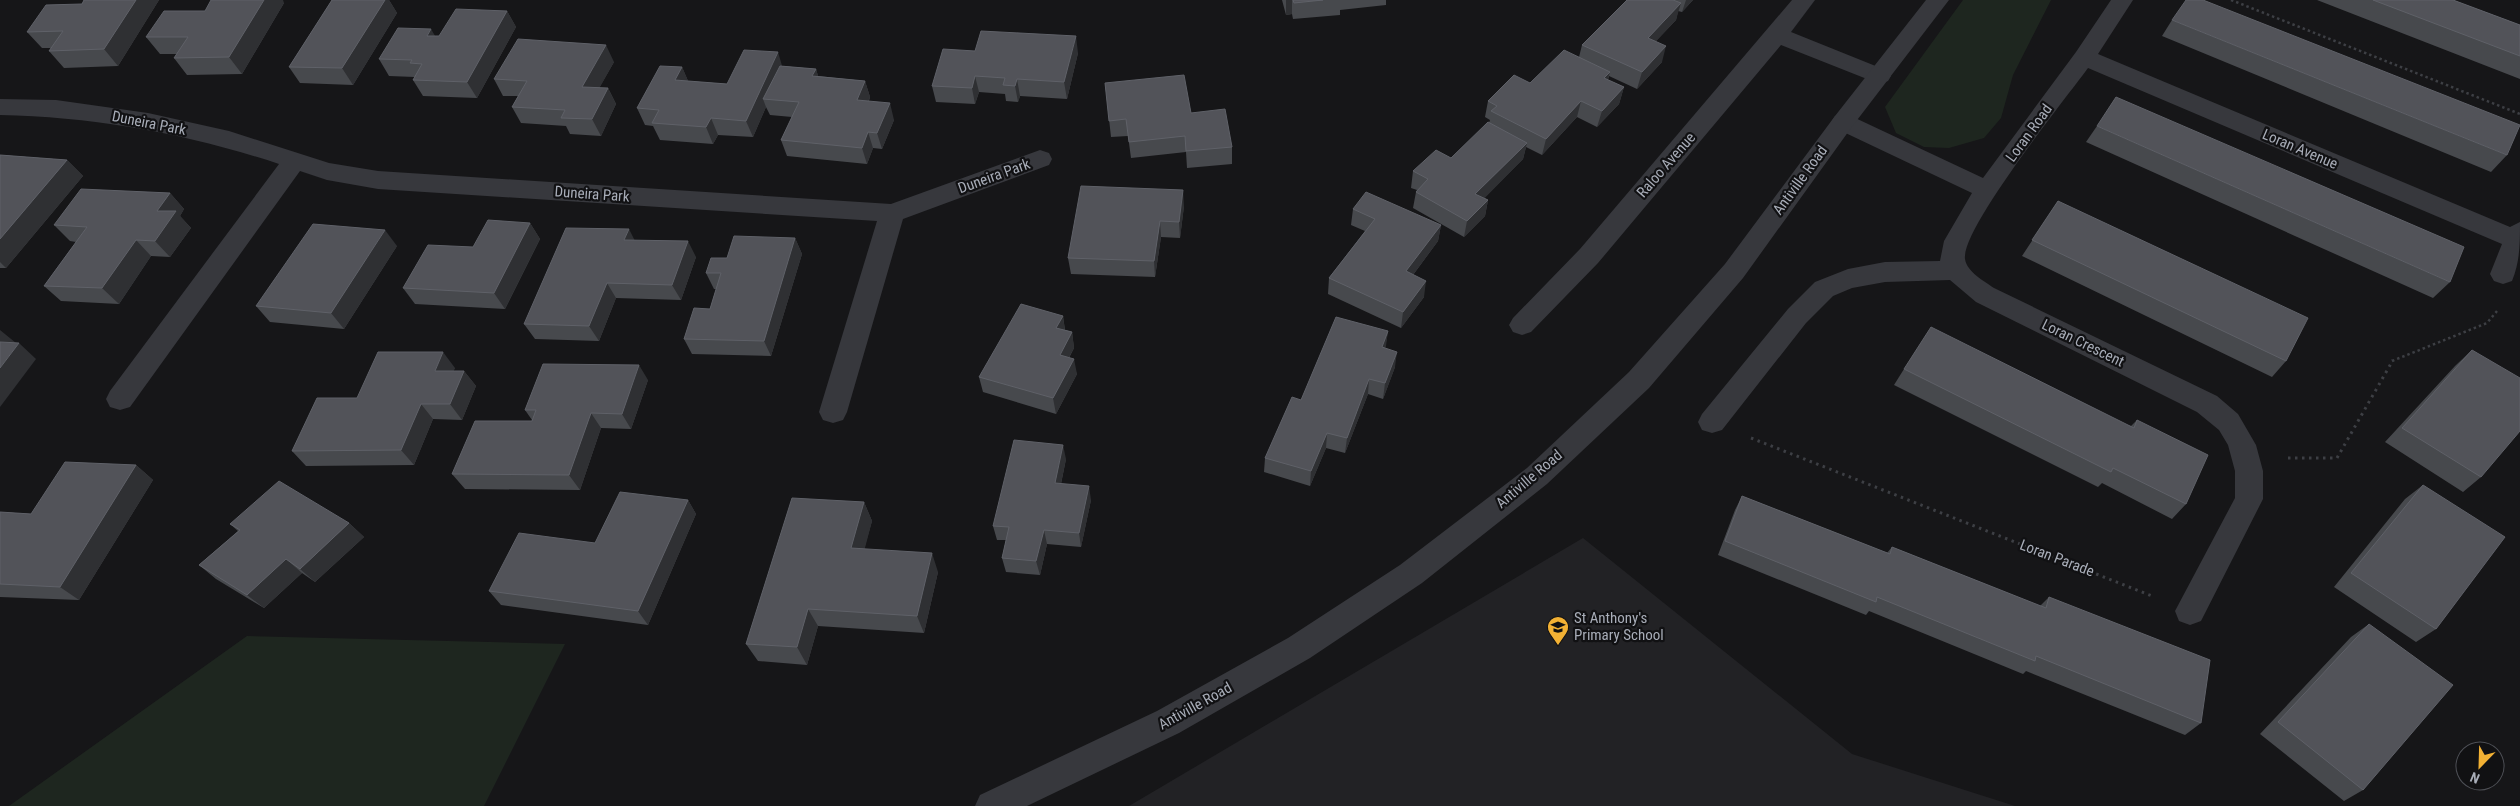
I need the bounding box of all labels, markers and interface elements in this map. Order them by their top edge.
street label: Loran Road [2002,101,2056,165]
street label: Duneira Park [110,107,188,139]
street label: Loran Avenue [2260,125,2340,173]
street label: Raloo Avenue [1633,129,1699,201]
street label: Antiville Road [1769,142,1831,218]
street label: Duneira Park [956,155,1033,197]
street label: Duneira Park [554,182,630,206]
street label: Loran Crescent [2039,315,2127,371]
street label: Antiville Road [1492,446,1566,512]
street label: Loran Parade [2017,536,2097,580]
place label: St Anthony's Primary School [1574,609,1664,644]
school or university icon: St Anthony's Primary School [1546,615,1570,646]
street label: Antiville Road [1155,678,1235,734]
north arrow [2455,741,2505,791]
text: N [2468,769,2482,787]

